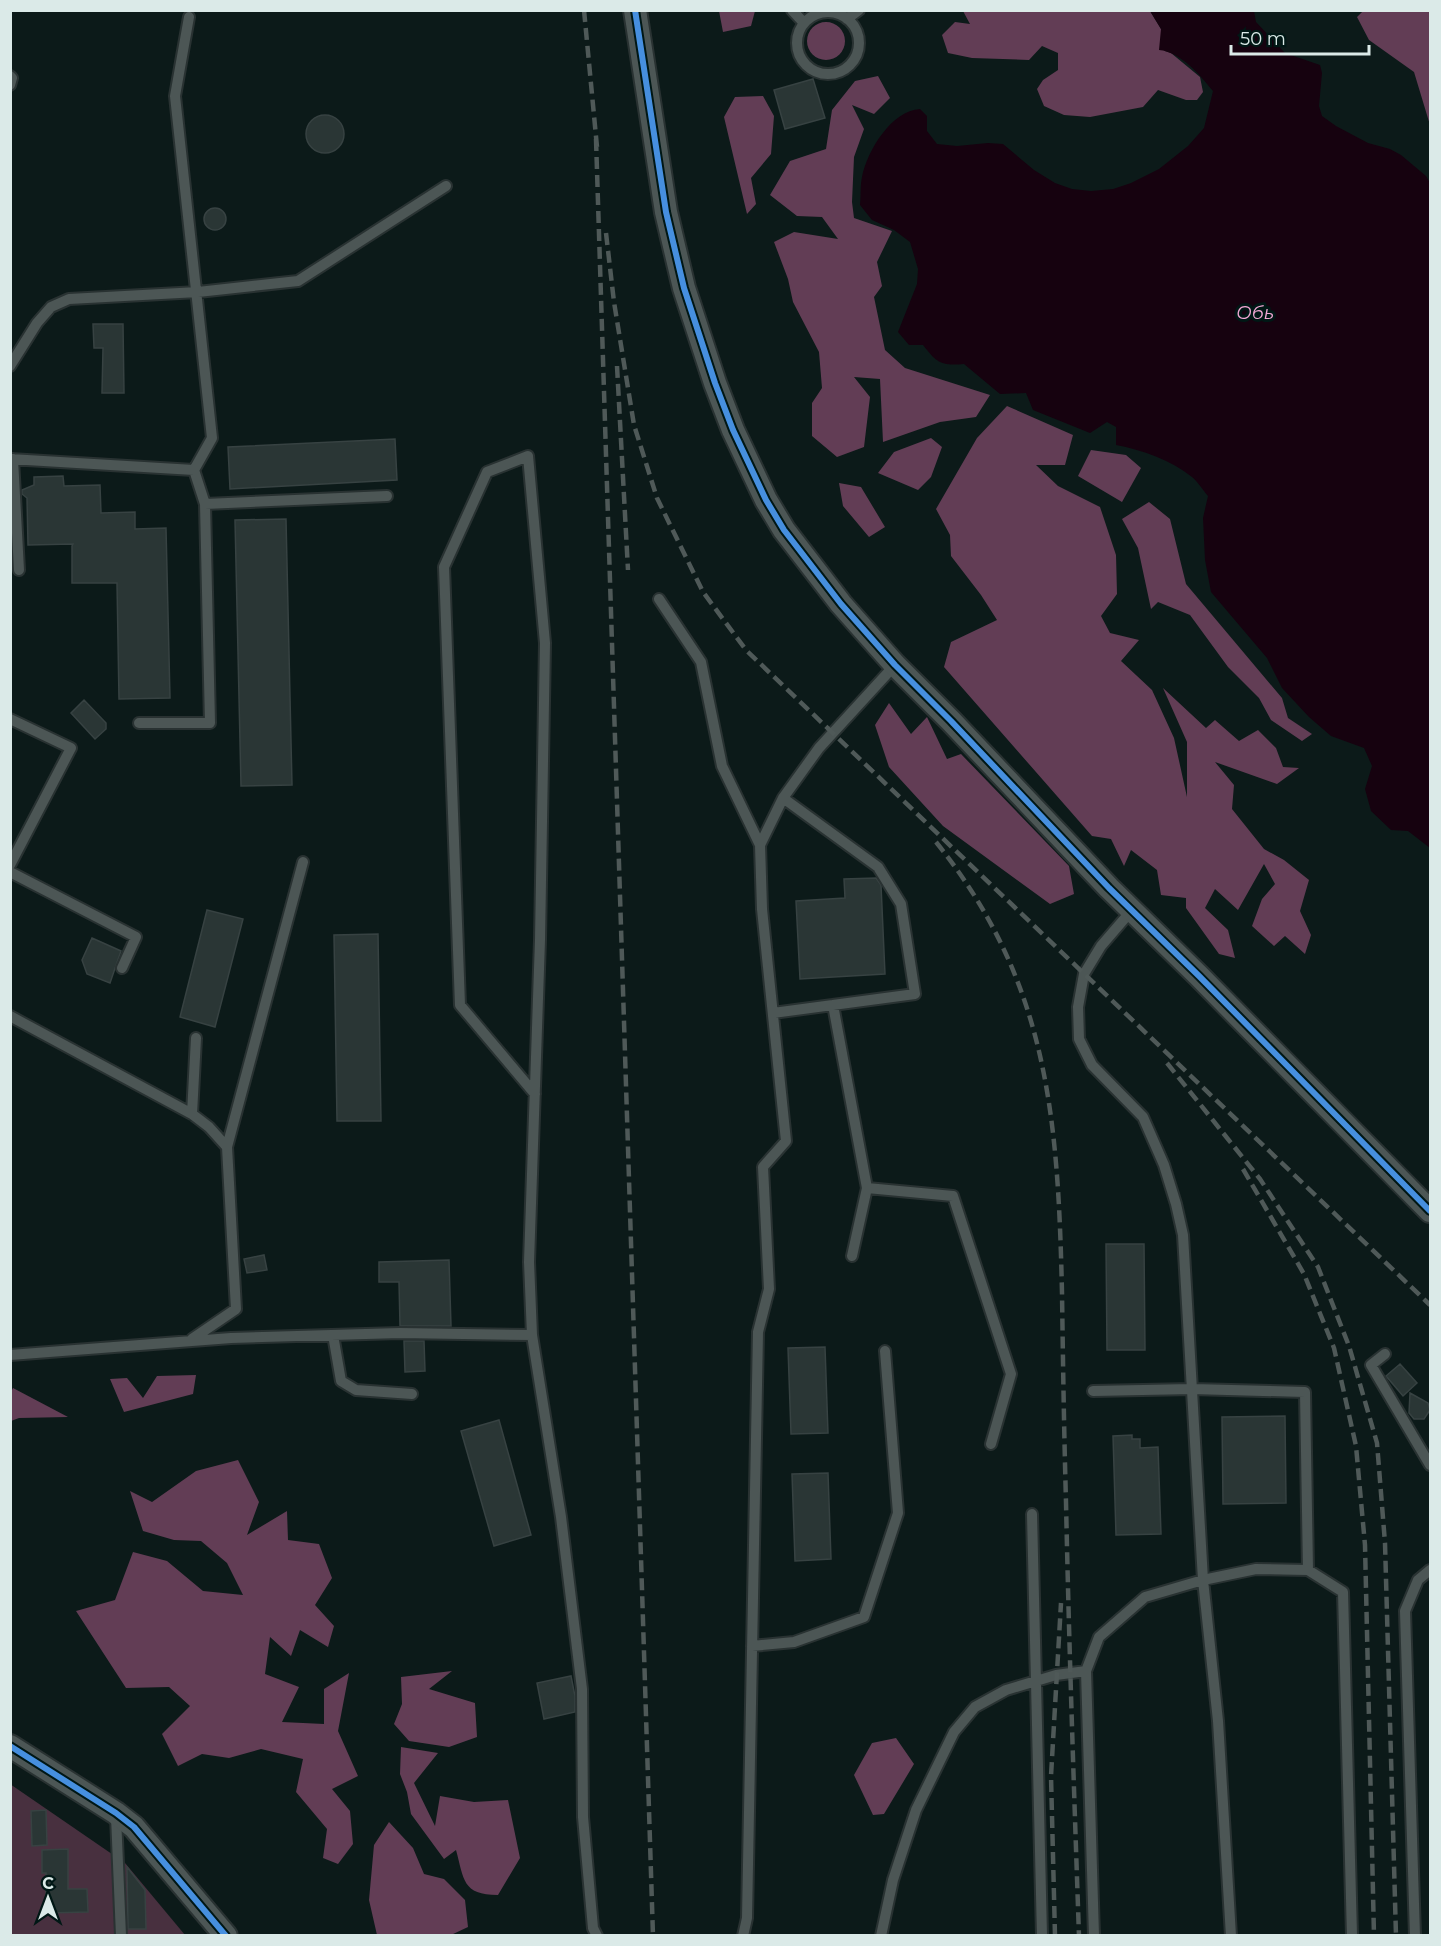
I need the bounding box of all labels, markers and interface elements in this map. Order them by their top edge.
scale bar [1231,18,1369,56]
text: 50 m [1240,28,1286,50]
water label: Обь [1236,302,1274,324]
north arrow [18,1868,78,1928]
text: С [42,1874,54,1893]

